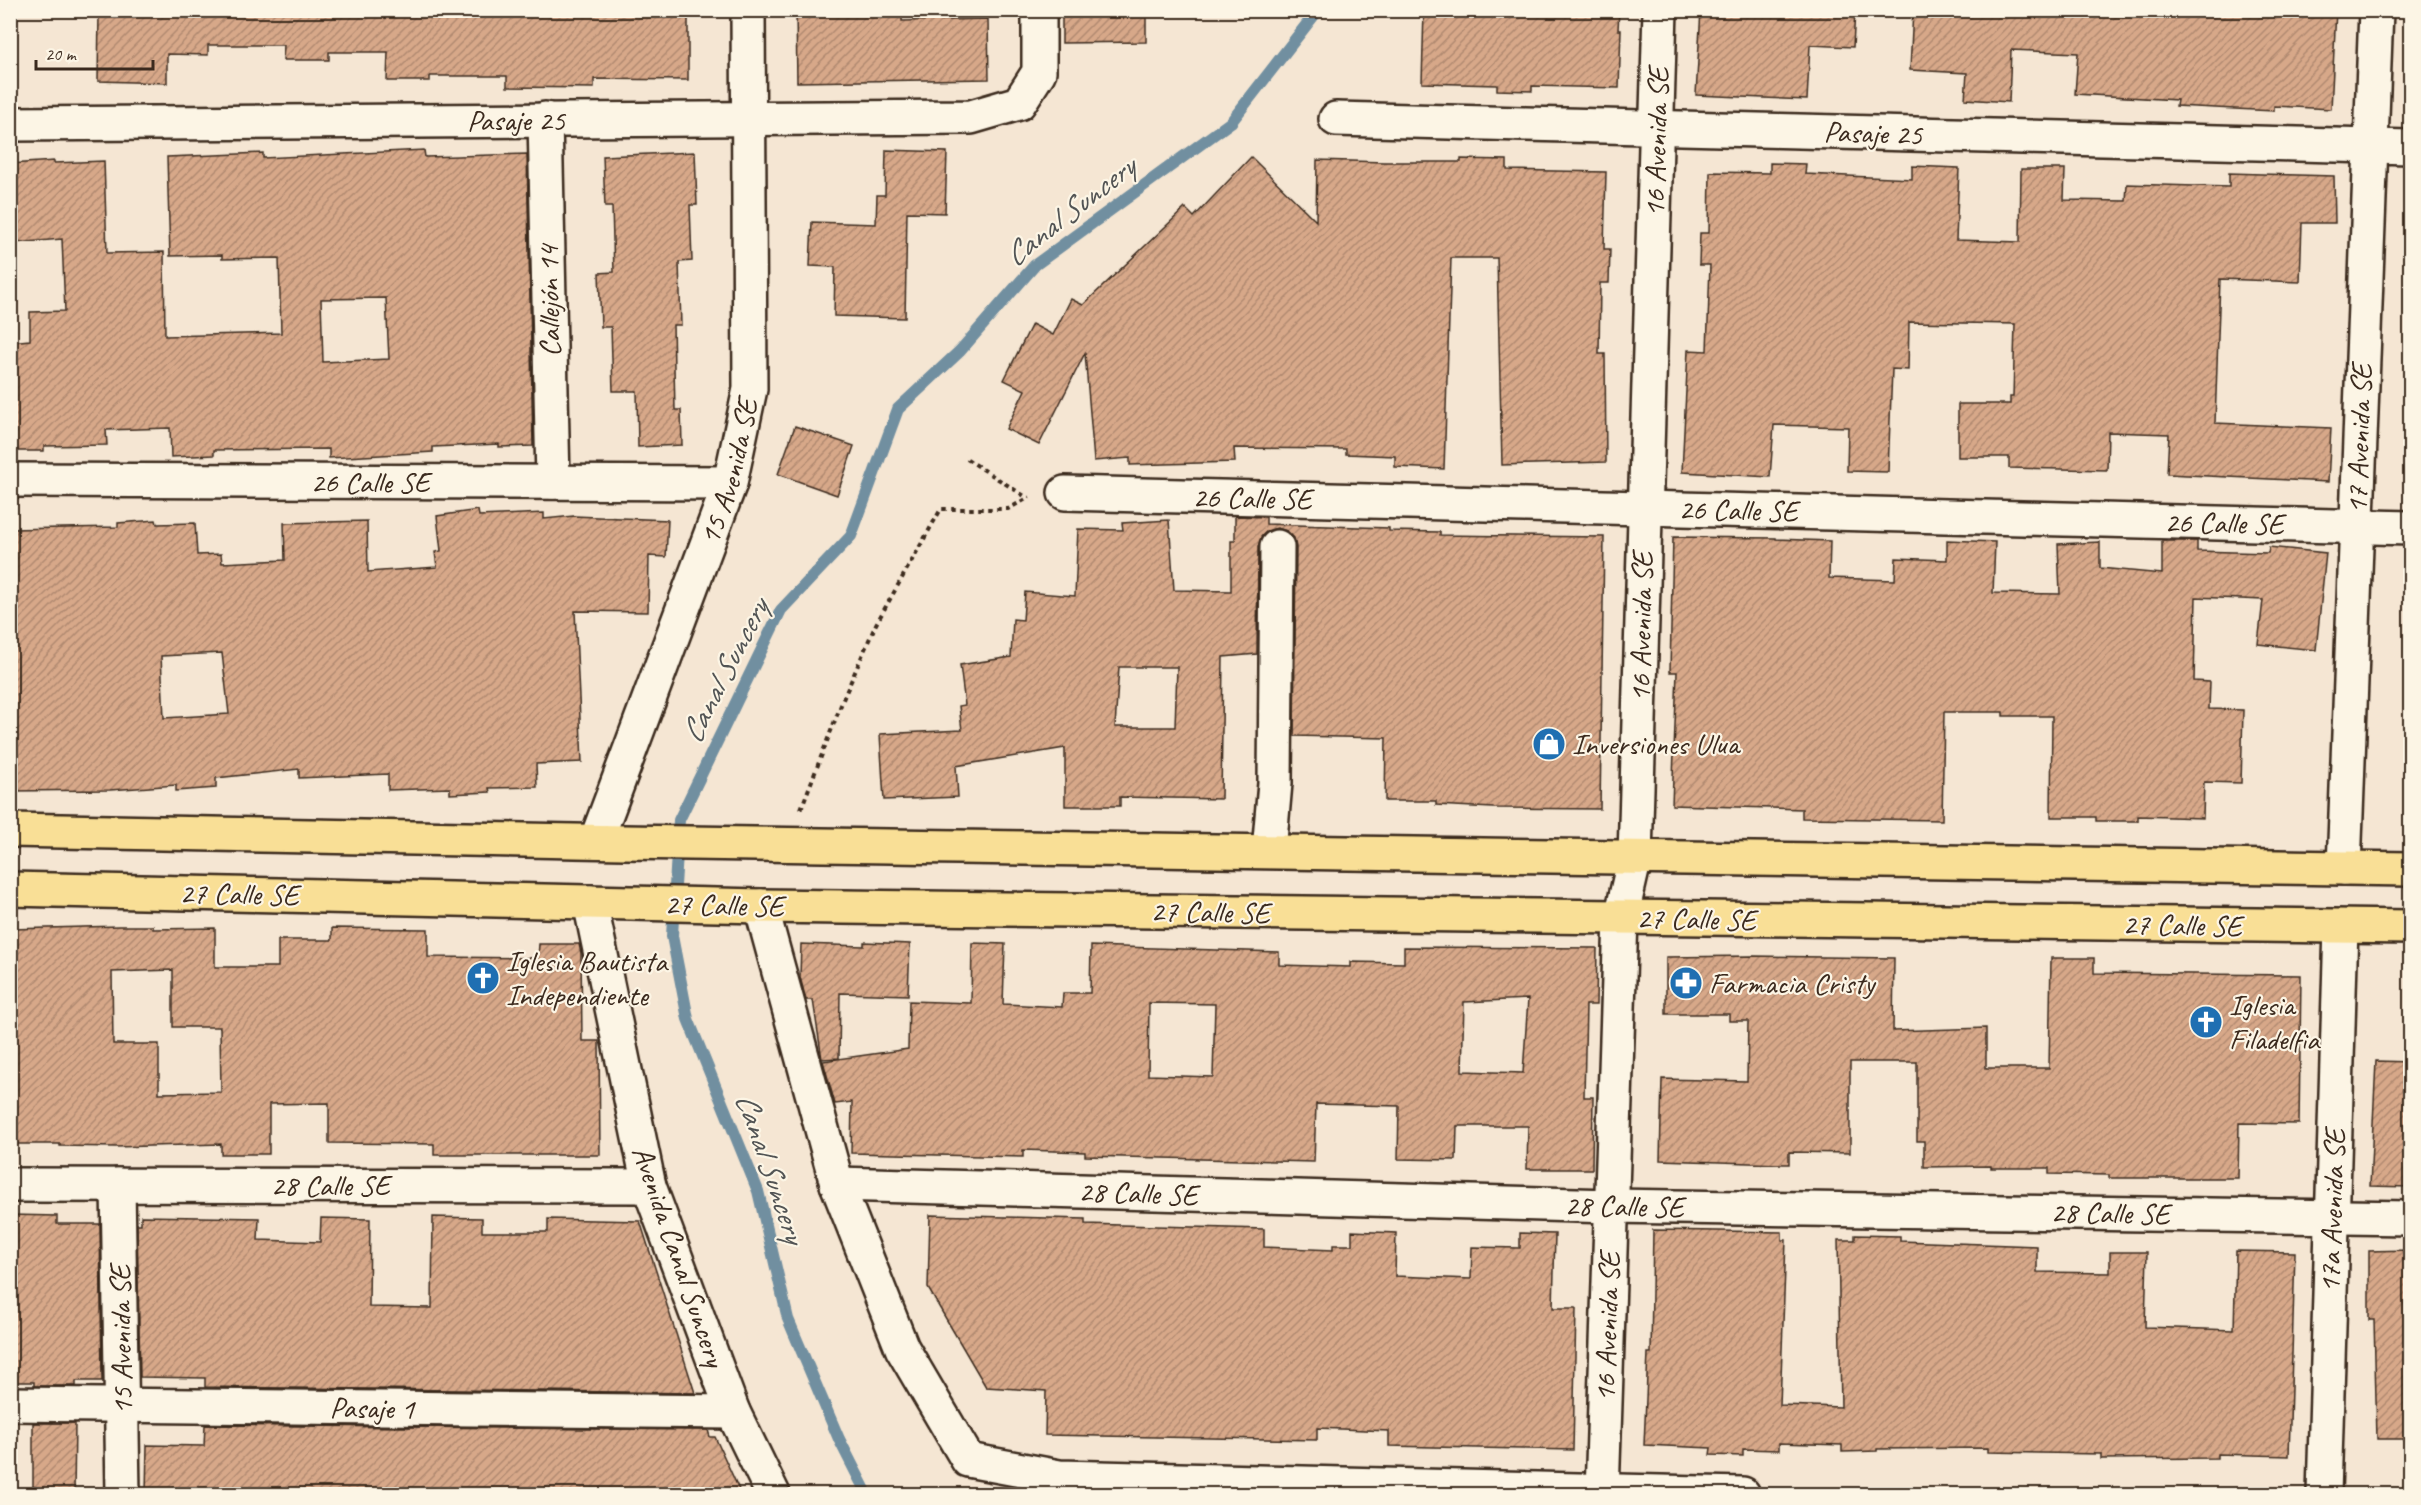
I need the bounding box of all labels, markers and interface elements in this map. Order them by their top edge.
scale bar [36,33,153,71]
text: 20 m [45,43,78,65]
street label: 16 Avenida SE [1635,63,1677,218]
street label: Pasaje 25 [467,101,567,139]
street label: Pasaje 25 [1823,112,1924,154]
water label: Canal Suncery [995,144,1147,275]
street label: Callejón 14 [529,242,569,357]
street label: 17 Avenida SE [2337,360,2381,514]
street label: 15 Avenida SE [690,391,767,550]
street label: 26 Calle SE [310,463,434,501]
street label: 26 Calle SE [1192,478,1316,518]
street label: 26 Calle SE [1678,490,1802,530]
street label: 26 Calle SE [2164,503,2288,543]
street label: 16 Avenida SE [1621,548,1661,702]
water label: Canal Suncery [671,588,780,750]
place label: Inversiones Ulua [1572,725,1741,763]
shop icon: Inversiones Ulua [1531,726,1567,762]
street label: 27 Calle SE [179,874,303,914]
street label: 27 Calle SE [664,885,788,925]
street label: 27 Calle SE [1150,892,1274,932]
street label: 27 Calle SE [1636,899,1760,939]
street label: 27 Calle SE [2122,905,2246,945]
place label: Iglesia Bautista Independiente [506,942,669,1014]
church icon: Iglesia Bautista Independiente [465,960,501,996]
place label: Farmacia Cristy [1709,964,1877,1002]
pharmacy icon: Farmacia Cristy [1668,965,1704,1001]
place label: Iglesia Filadelfia [2229,986,2321,1058]
church icon: Iglesia Filadelfia [2188,1004,2224,1040]
water label: Canal Suncery [726,1087,817,1252]
street label: 17a Avenida SE [2310,1125,2354,1293]
street label: Avenida Canal Suncery [623,1141,735,1374]
street label: 28 Calle SE [270,1166,394,1204]
street label: 28 Calle SE [1078,1172,1202,1214]
street label: 28 Calle SE [1564,1186,1688,1226]
street label: 28 Calle SE [2050,1193,2174,1233]
street label: 16 Avenida SE [1585,1248,1629,1402]
street label: 15 Avenida SE [101,1261,141,1415]
street label: Pasaje 1 [329,1388,416,1428]

